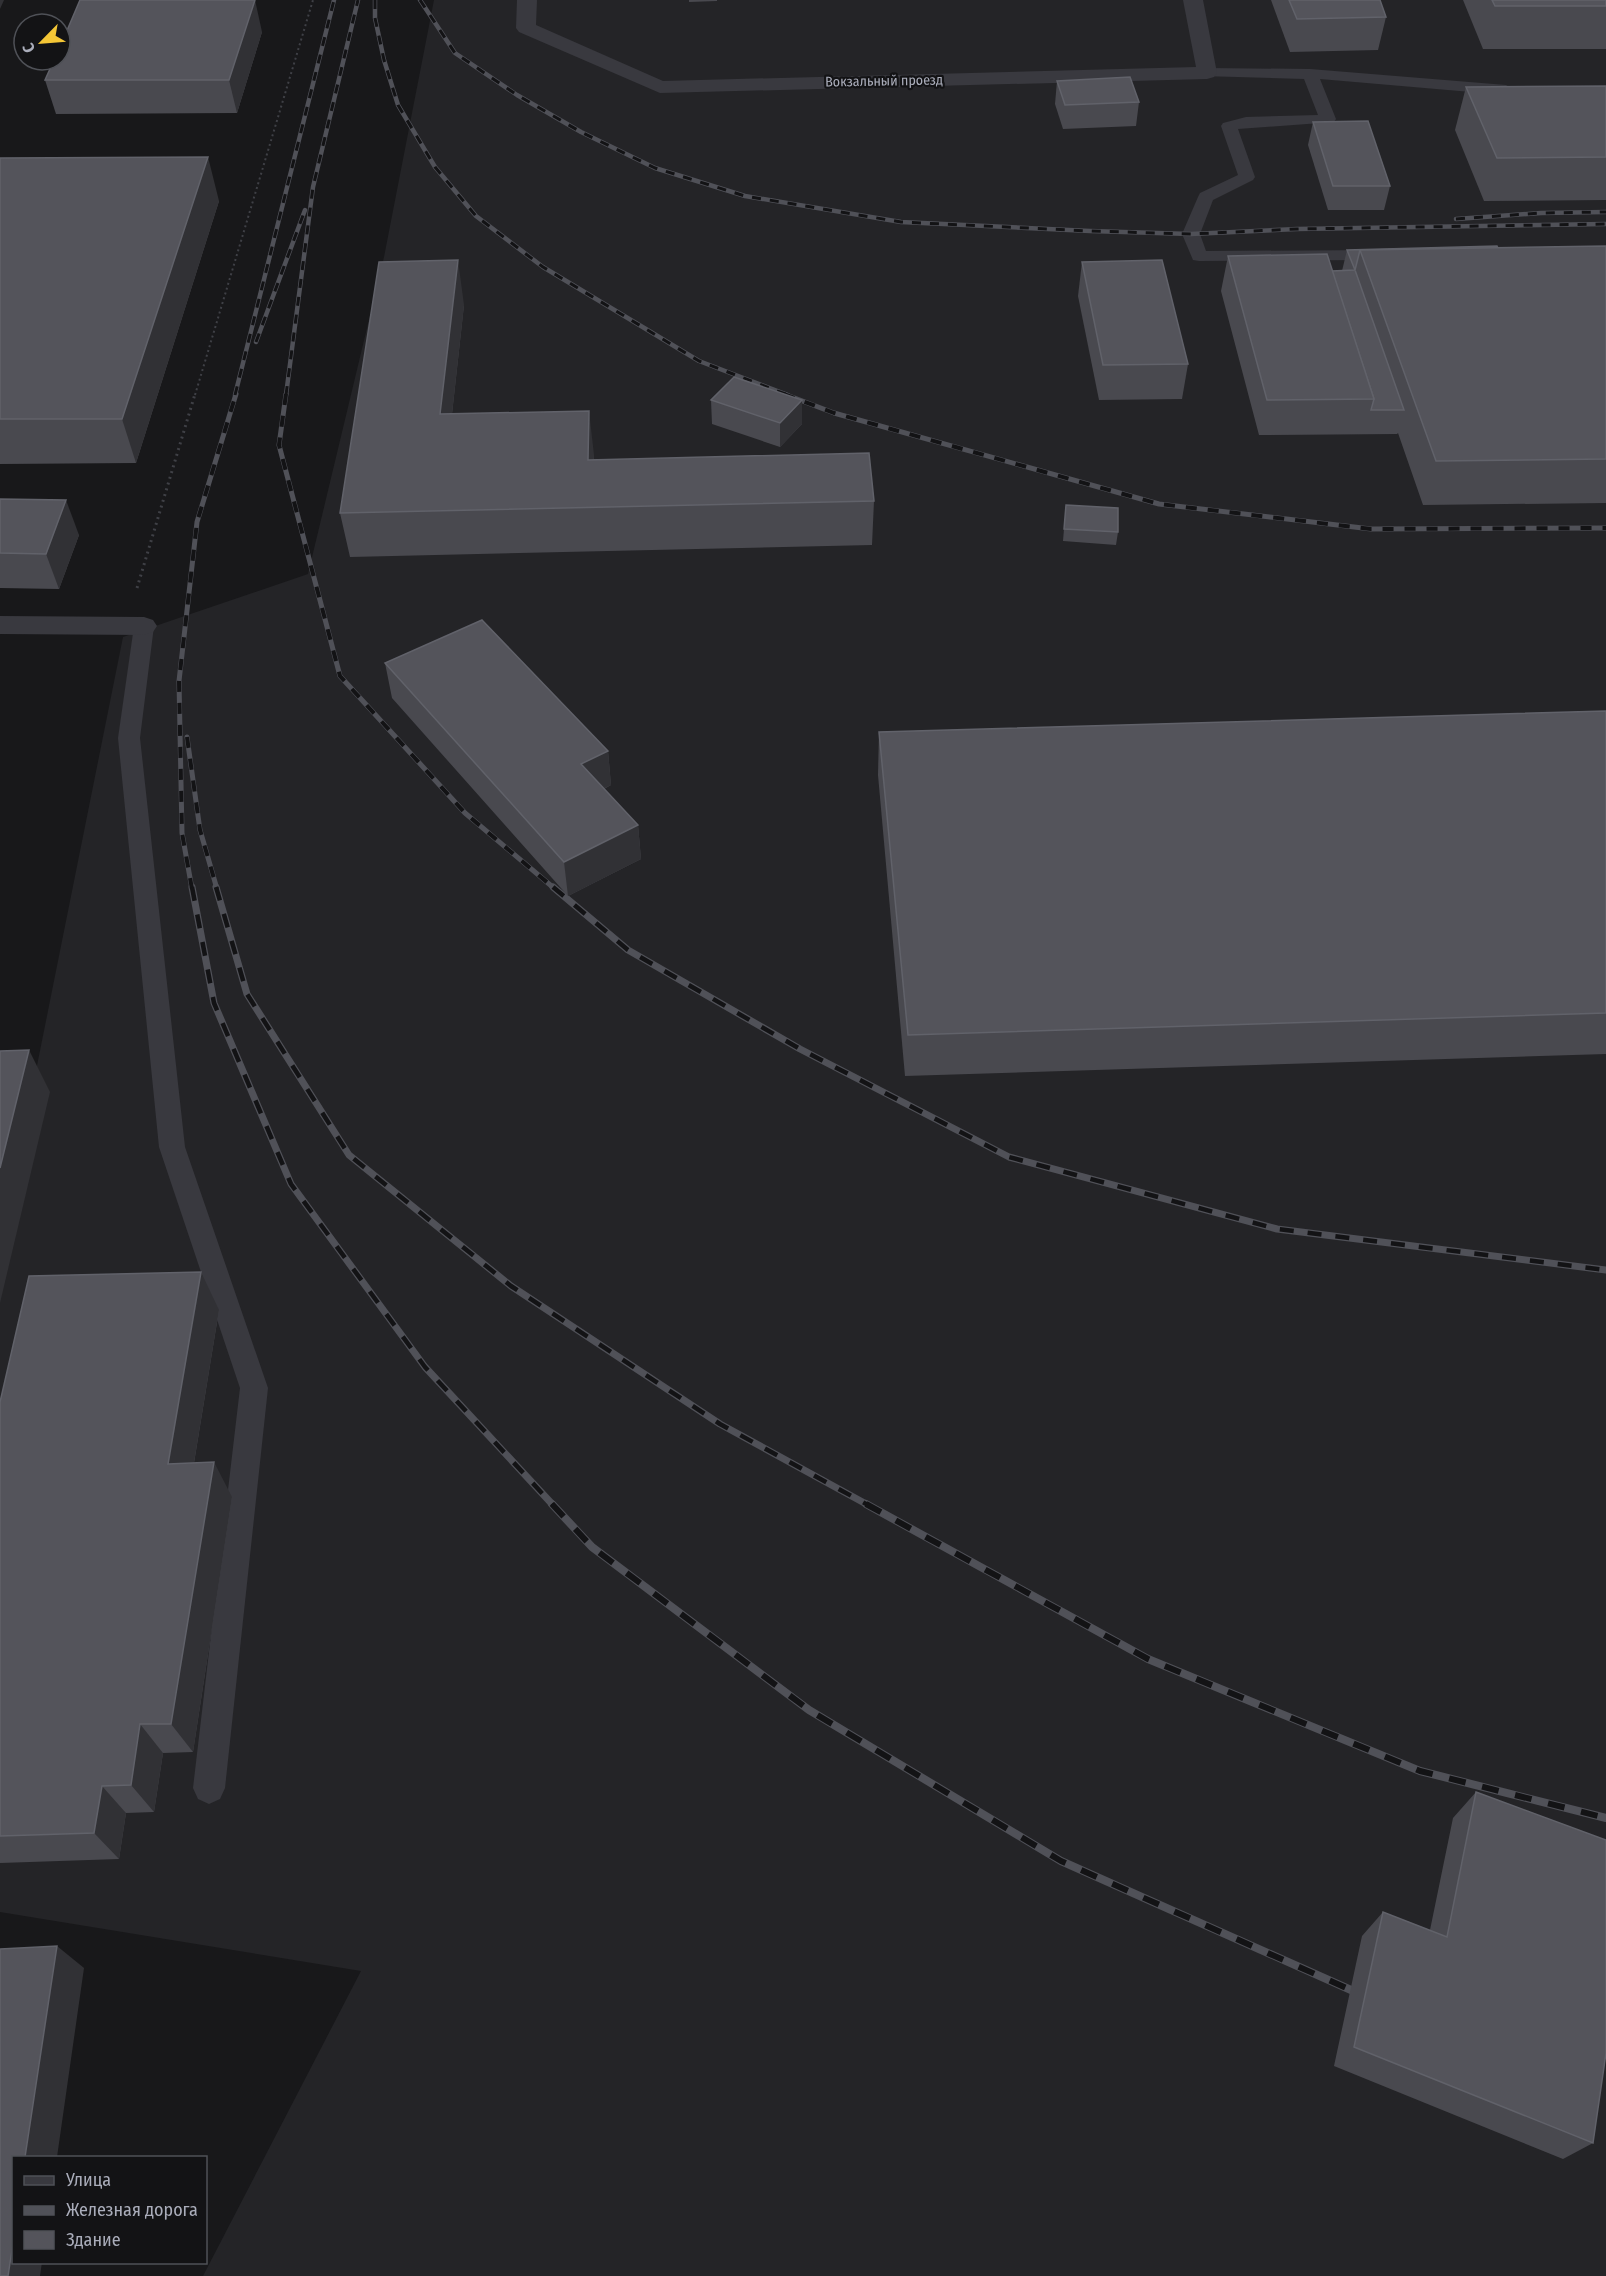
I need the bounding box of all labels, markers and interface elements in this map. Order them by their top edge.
north arrow [12,12,72,72]
text: С [18,40,39,56]
street label: Вокзальный проезд [825,71,943,91]
legend [12,2156,207,2264]
text: Улица [65,2169,111,2191]
text: Железная дорога [66,2199,198,2221]
text: Здание [66,2229,121,2251]

